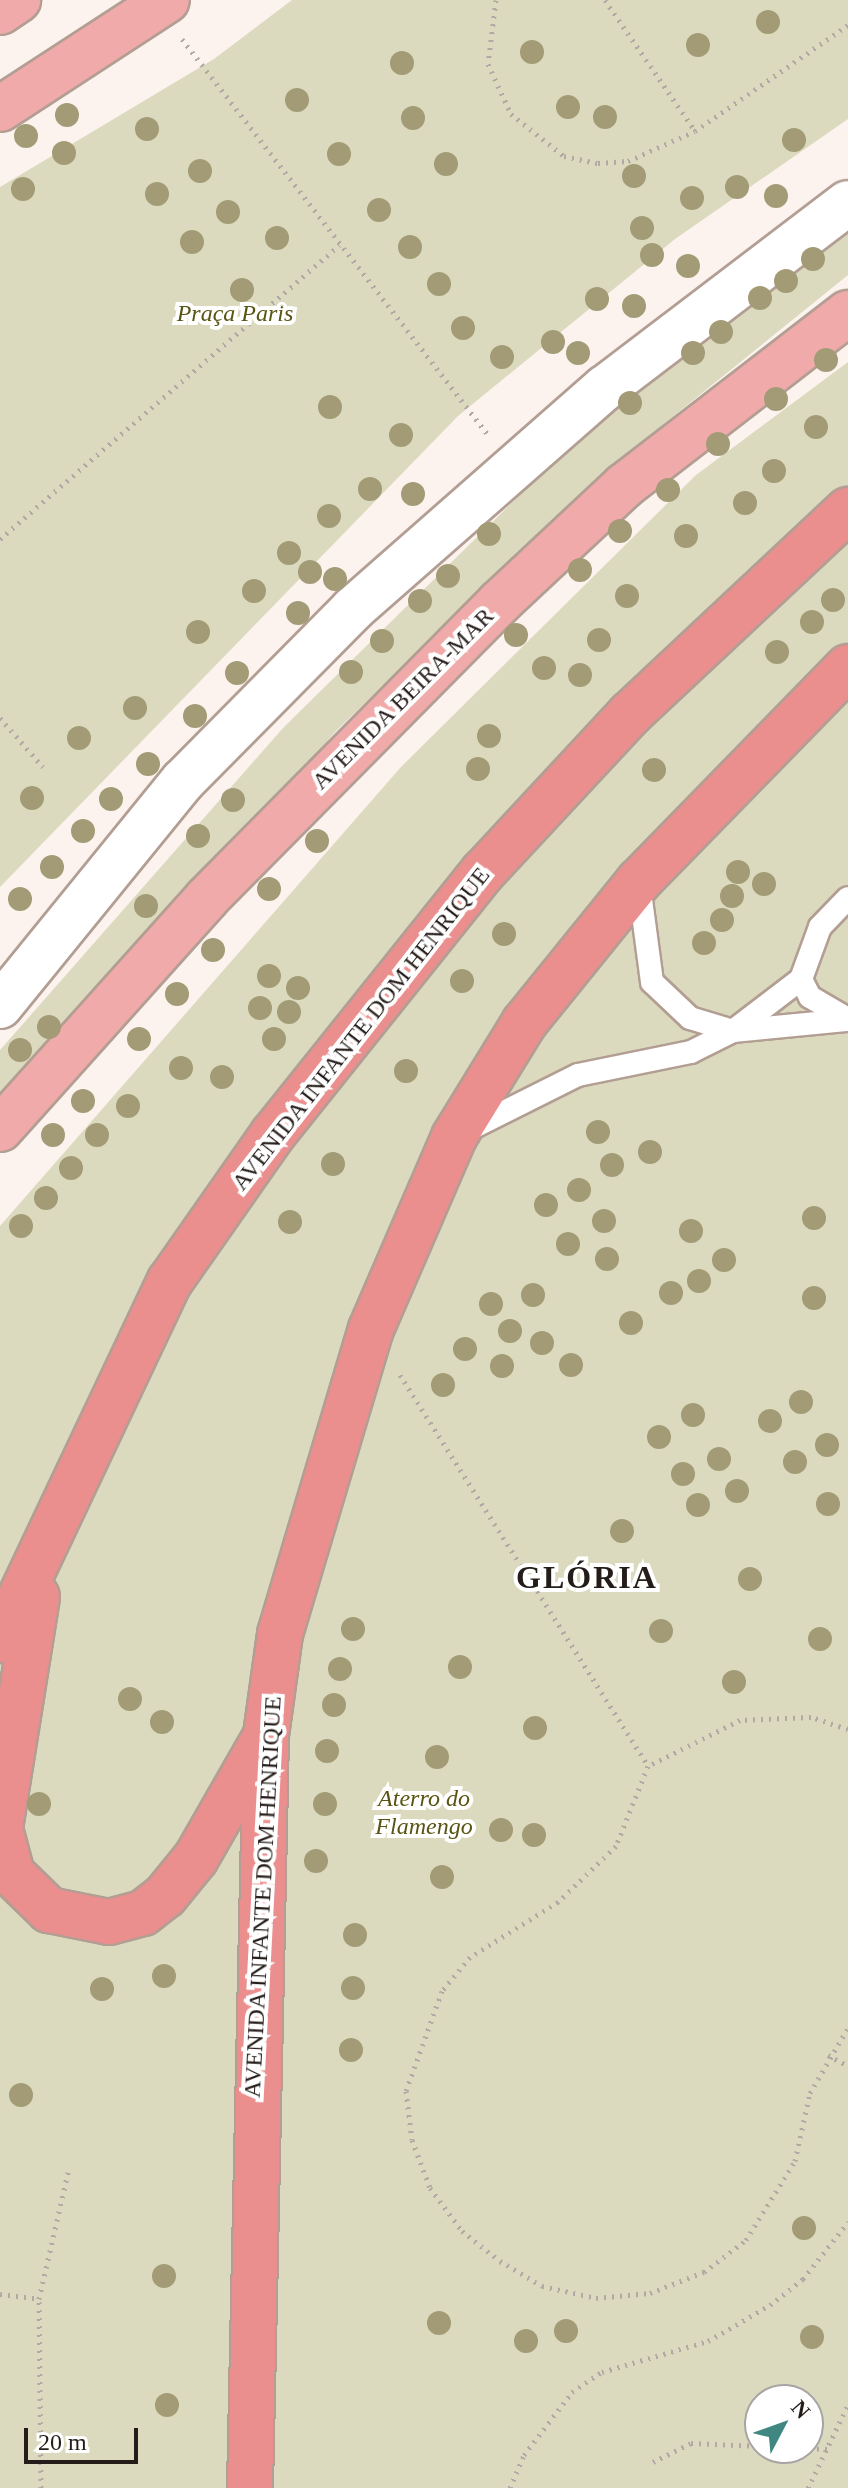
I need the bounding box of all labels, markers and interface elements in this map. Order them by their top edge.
park label: Praça Paris [177,300,293,328]
street label: AVENIDA BEIRA-MAR [306,602,500,796]
street label: AVENIDA INFANTE DOM HENRIQUE [225,861,497,1197]
district label: GLÓRIA [516,1558,658,1596]
street label: AVENIDA INFANTE DOM HENRIQUE [238,1695,288,2099]
park label: Aterro do Flamengo [375,1785,473,1841]
north arrow [744,2384,824,2464]
text: N [786,2395,816,2423]
scale bar [28,2412,142,2462]
text: 20 m [38,2429,87,2455]

